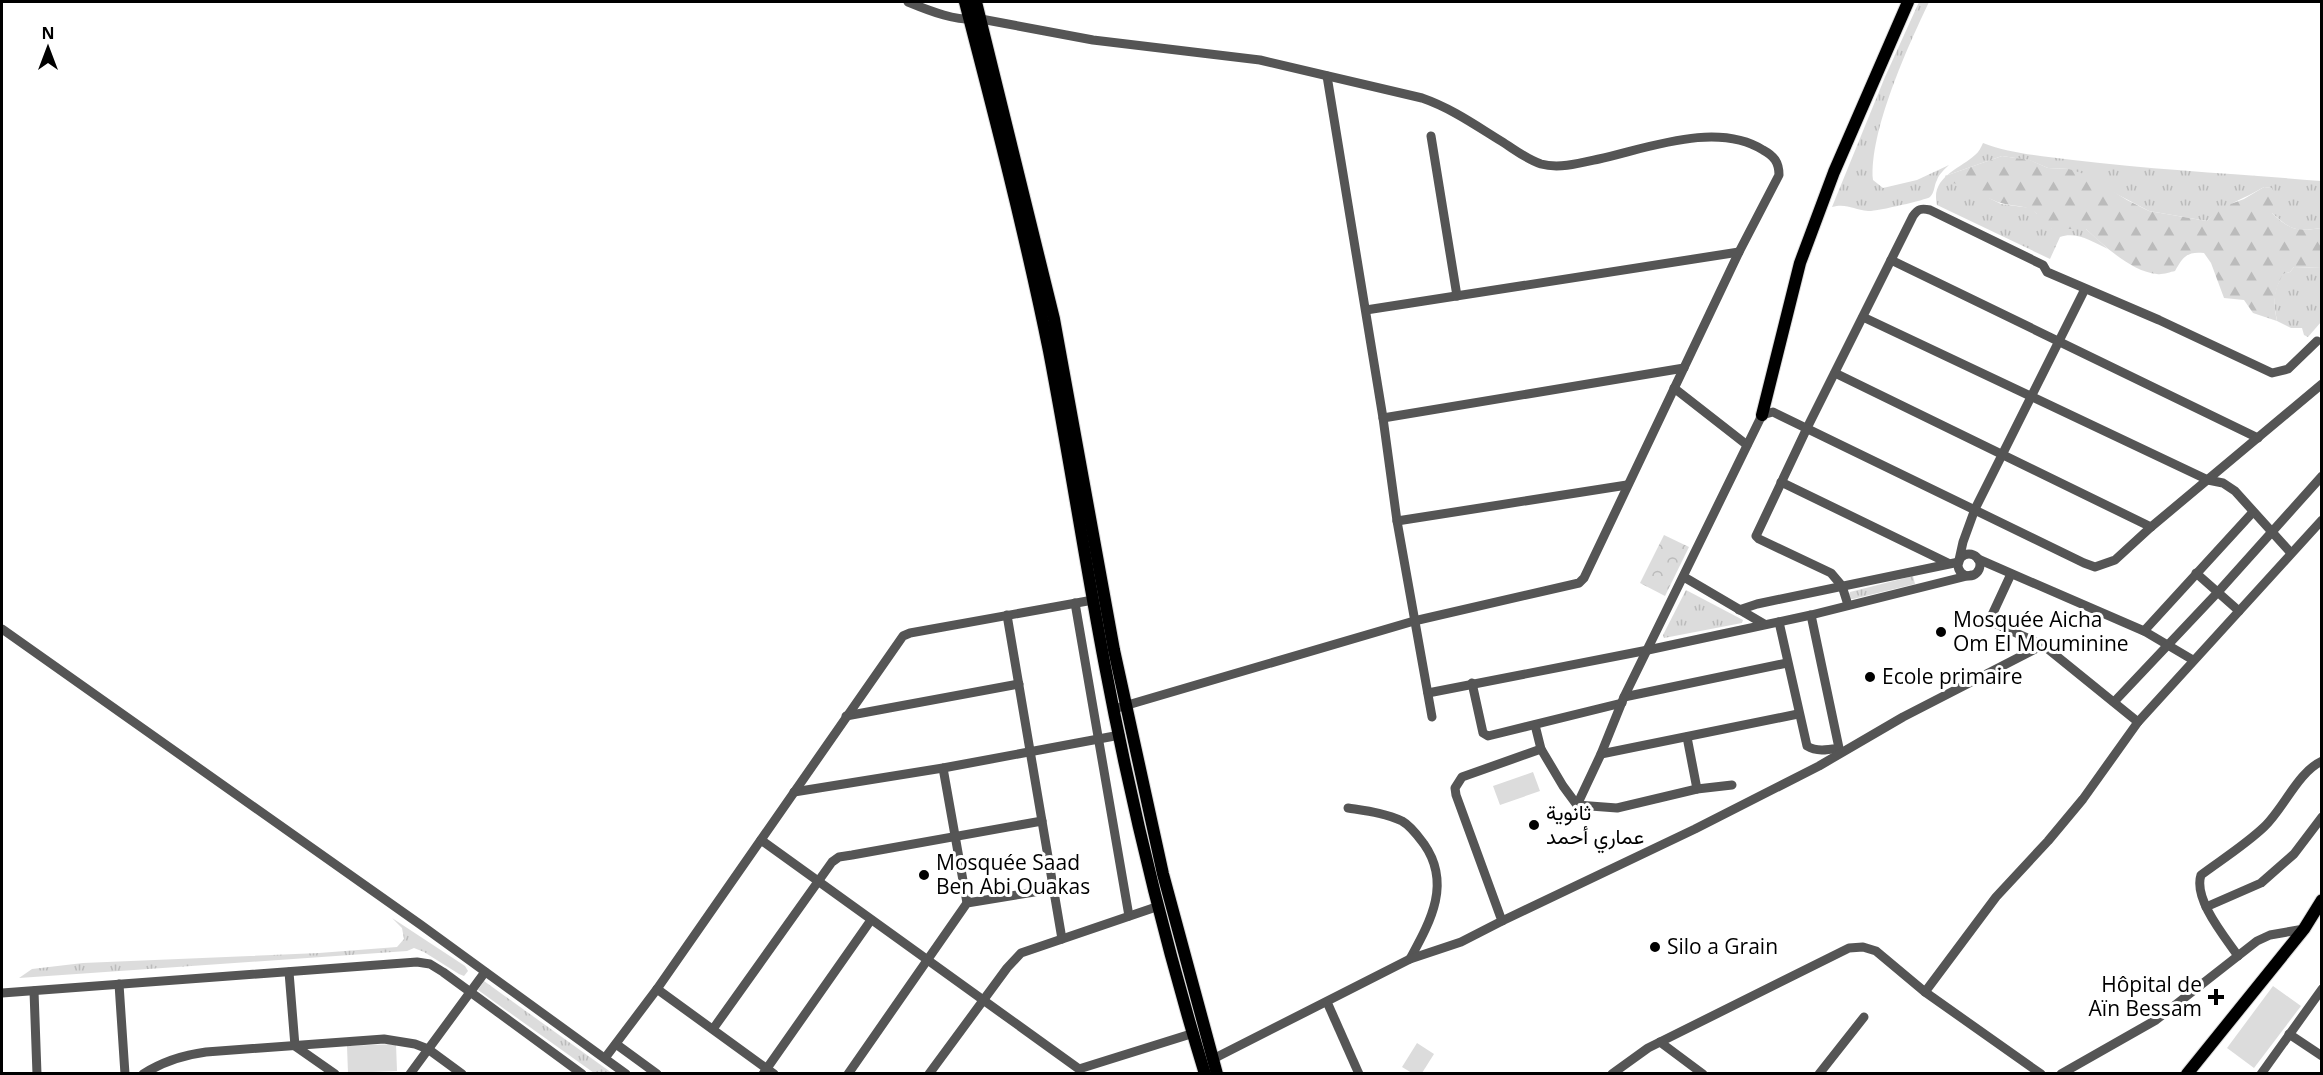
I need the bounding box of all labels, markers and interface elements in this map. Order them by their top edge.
north arrow [18,18,78,78]
text: N [41,22,55,44]
place label: Mosquée Aicha Om El Mouminine [1953,605,2129,657]
marker: Mosquée Aicha Om El Mouminine [1934,625,1948,639]
place label: Ecole primaire [1882,662,2022,690]
marker: Ecole primaire [1863,670,1877,684]
place label: ثانوية عماري أحمد [1546,798,1644,854]
marker: ثانوية عماري أحمد [1527,818,1541,832]
place label: Mosquée Saad Ben Abi Ouakas [936,848,1090,900]
marker: Mosquée Saad Ben Abi Ouakas [917,868,931,882]
place label: Silo a Grain [1667,932,1778,960]
marker: Silo a Grain [1648,940,1662,954]
place label: Hôpital de Aïn Bessam [2089,970,2202,1022]
marker: Hôpital de Aïn Bessam [2207,988,2225,1006]

